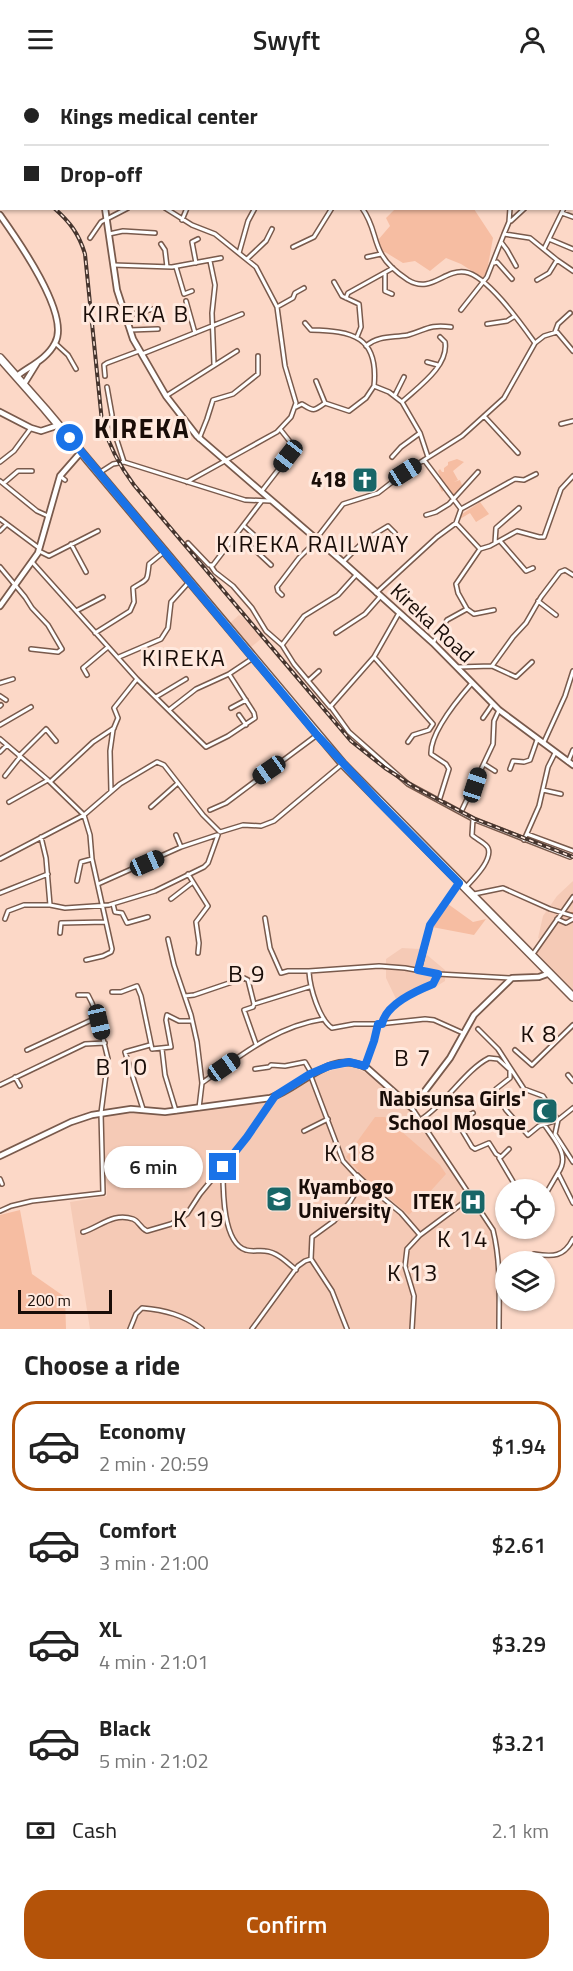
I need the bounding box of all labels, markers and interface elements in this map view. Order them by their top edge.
text: Swyft [253,19,320,60]
icon: menu [24,23,57,56]
icon: person [516,23,549,56]
text: Kings medical center [60,99,258,133]
text: Drop-off [60,157,142,191]
district label: KIREKA B [82,295,190,331]
district label: KIREKA [94,407,190,448]
route start [56,424,83,451]
car [270,436,306,476]
car [385,455,425,489]
place label: 418 [311,463,346,495]
church icon: 418 [350,465,380,495]
district label: KIREKA RAILWAY [216,525,410,561]
street label: Kireka Road [383,575,482,670]
district label: KIREKA [142,639,226,675]
car [249,752,289,788]
car [461,765,489,805]
car [127,847,167,879]
district label: B 9 [228,955,266,991]
car [86,1002,112,1042]
district label: K 8 [521,1015,557,1051]
district label: B 7 [394,1039,432,1075]
district label: B 10 [96,1048,148,1084]
car [204,1049,244,1085]
place label: Nabisunsa Girls' School Mosque [379,1082,526,1138]
mosque icon: Nabisunsa Girls' School Mosque [530,1096,560,1126]
district label: K 18 [324,1134,376,1170]
callout: 6 min [103,1146,202,1188]
text: 6 min [129,1151,178,1182]
route end [209,1153,236,1180]
place label: Kyambogo University [298,1170,394,1226]
map controls [495,1179,555,1311]
button: locate [495,1179,555,1239]
school or university icon: Kyambogo University [264,1184,294,1214]
place label: ITEK [413,1185,455,1217]
hospital icon: ITEK [458,1187,488,1217]
district label: K 19 [173,1200,225,1236]
district label: K 14 [437,1220,489,1256]
button: layers [495,1251,555,1311]
district label: K 13 [387,1254,439,1290]
scale bar [18,1287,112,1314]
text: 200 m [27,1288,71,1312]
text: Choose a ride [24,1344,180,1385]
text: Economy [99,1414,186,1448]
icon: car [27,1419,81,1473]
text: $1.94 [491,1429,546,1463]
text: 2 min · 20:59 [99,1448,209,1479]
text: Comfort [99,1513,177,1547]
icon: car [27,1518,81,1572]
text: $2.61 [491,1528,546,1562]
text: 3 min · 21:00 [99,1547,209,1578]
text: XL [99,1612,122,1646]
icon: car [27,1617,81,1671]
text: $3.29 [491,1627,546,1661]
text: 4 min · 21:01 [99,1646,209,1677]
text: Black [99,1711,151,1745]
icon: car [27,1716,81,1770]
text: $3.21 [491,1726,546,1760]
text: 5 min · 21:02 [99,1745,209,1776]
text: Cash [72,1813,117,1847]
icon: cash [24,1814,57,1847]
text: 2.1 km [492,1815,549,1846]
button: Confirm [24,1890,549,1959]

